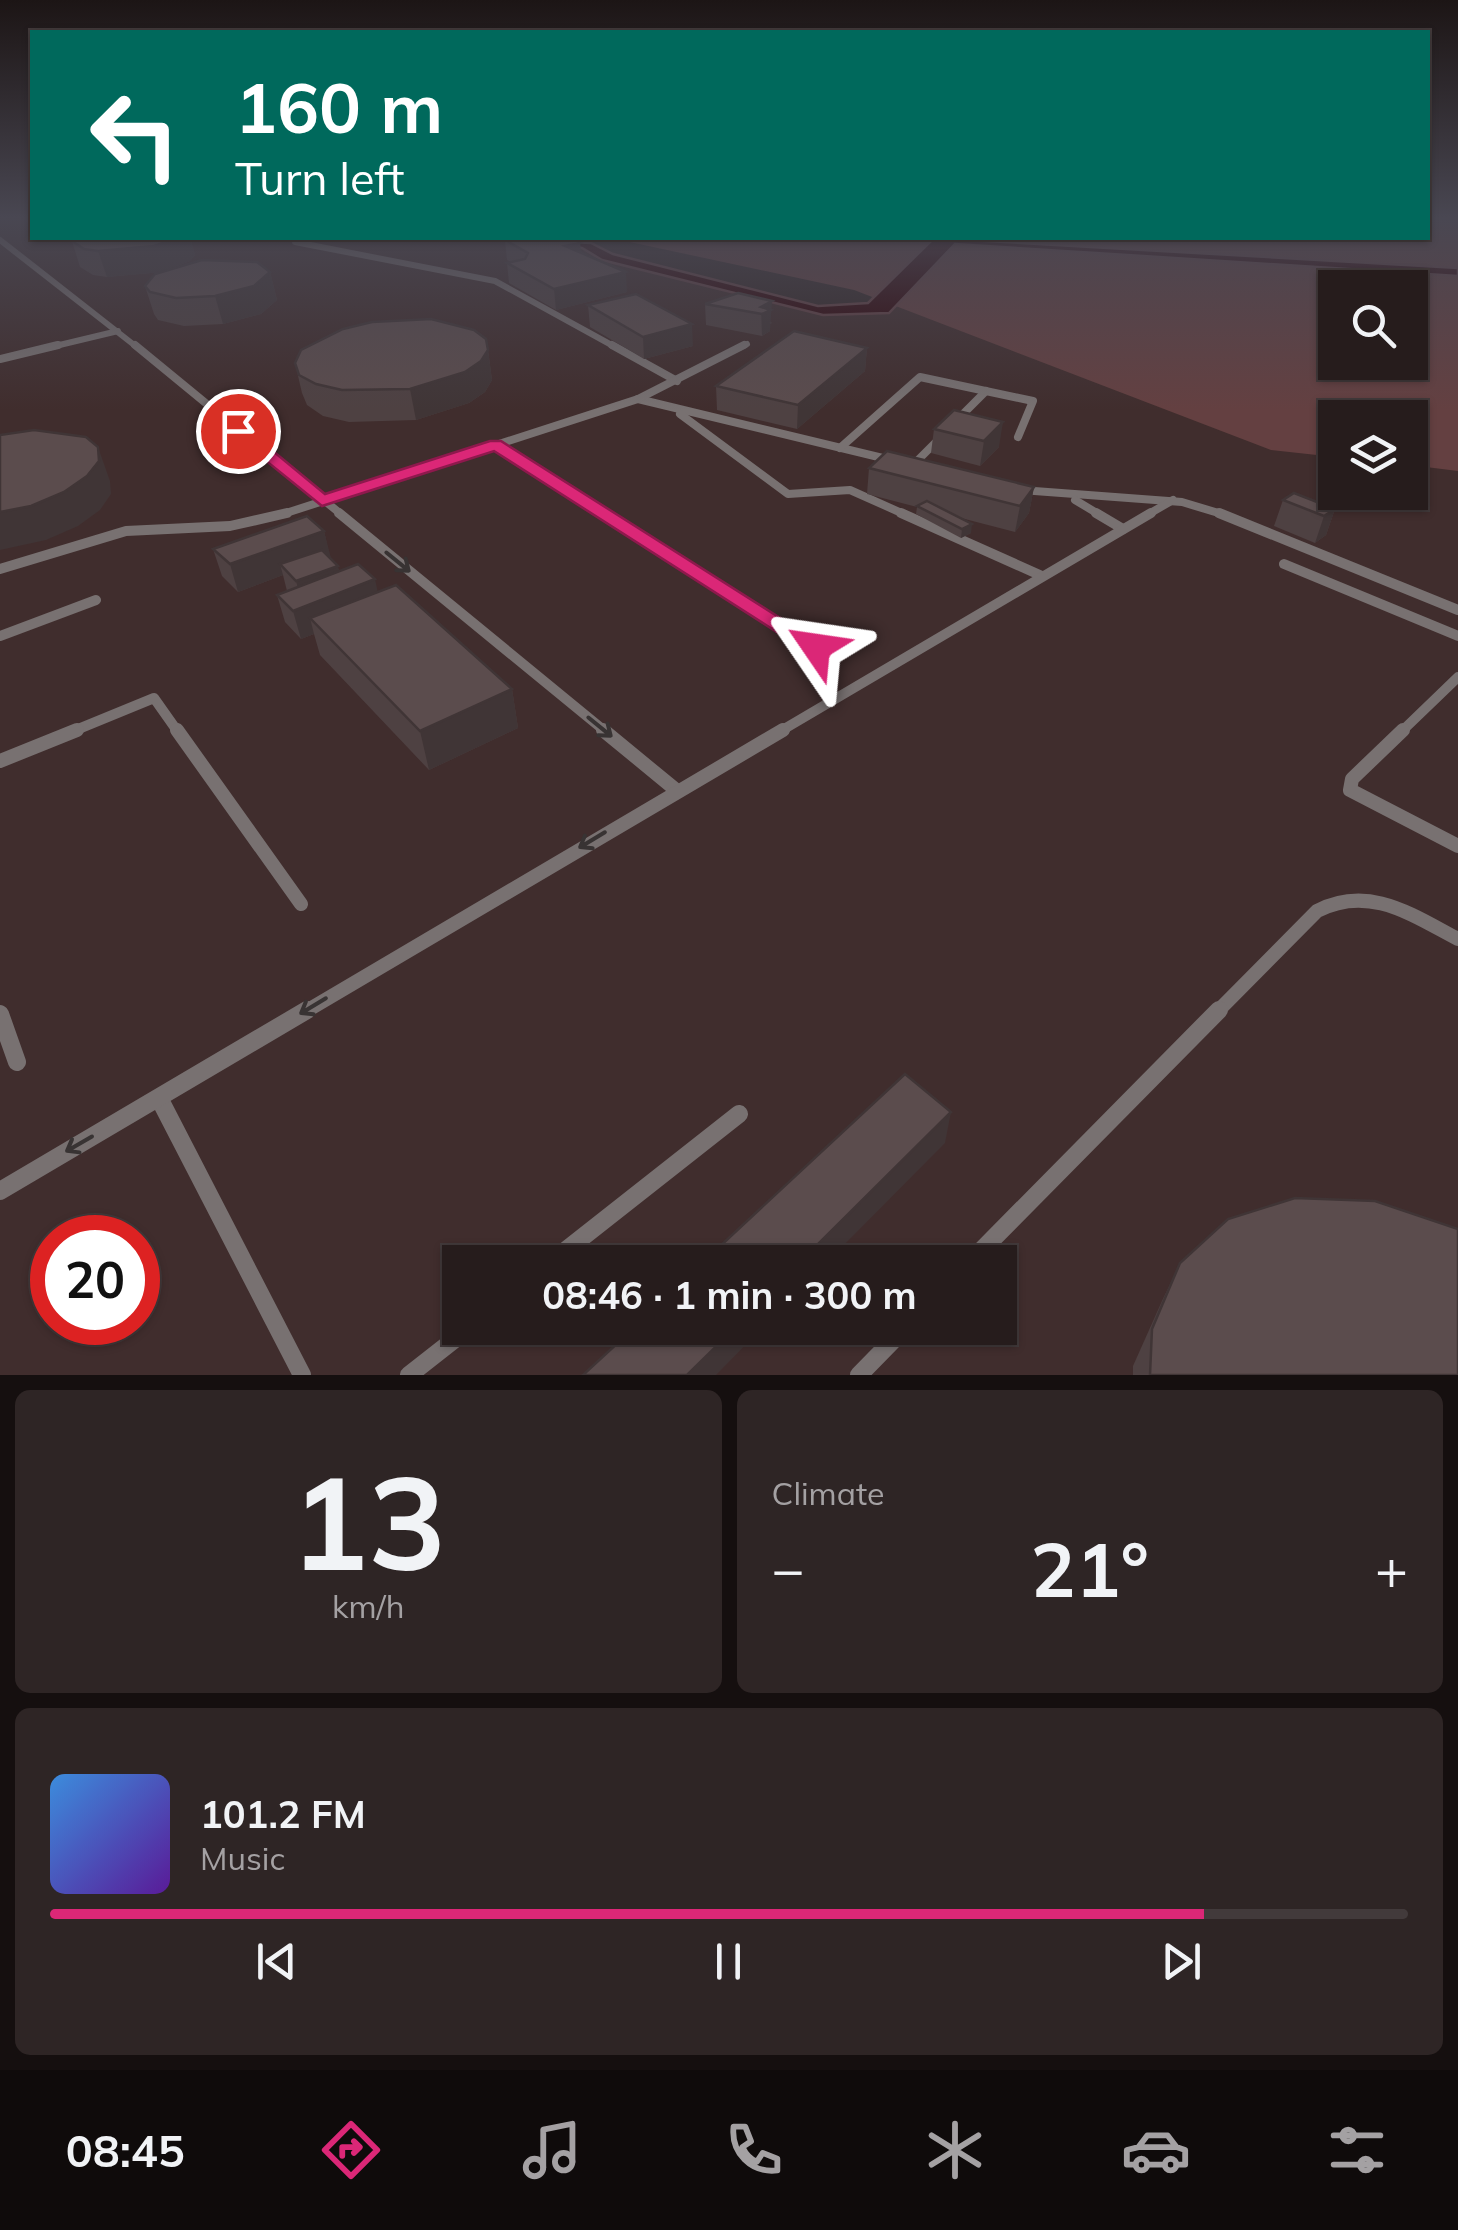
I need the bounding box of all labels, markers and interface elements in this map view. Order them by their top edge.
text: 160 m [235,63,443,151]
icon: left [70,70,200,200]
text: Turn left [235,150,404,206]
map controls [1318,270,1428,510]
button: search [1318,270,1428,380]
pin [196,389,281,474]
button: layers [1318,400,1428,510]
icon: arrive [211,404,266,459]
one-way arrow [384,551,410,573]
position arrow [764,595,868,699]
one-way arrow [586,716,612,738]
one-way arrow [578,830,607,850]
one-way arrow [299,996,328,1016]
one-way arrow [65,1134,94,1154]
speed limit sign: 20 [30,1215,160,1345]
text: 08:46 · 1 min · 300 m [542,1271,917,1319]
text: 13 [290,1439,446,1603]
text: Climate [772,1473,884,1513]
text: 21° [1031,1522,1149,1616]
text: − [772,1534,805,1603]
text: + [1375,1534,1408,1603]
text: km/h [332,1586,404,1626]
text: 101.2 FM [200,1790,366,1838]
text: Music [200,1838,285,1878]
icon: previous [249,1934,304,1989]
icon: pause [701,1934,756,1989]
icon: next [1154,1934,1209,1989]
icon: directions [316,2115,386,2185]
icon: music [517,2115,587,2185]
icon: phone [719,2115,789,2185]
icon: climate [920,2115,990,2185]
icon: car [1121,2115,1191,2185]
icon: filters [1322,2115,1392,2185]
text: 08:45 [66,2122,185,2178]

